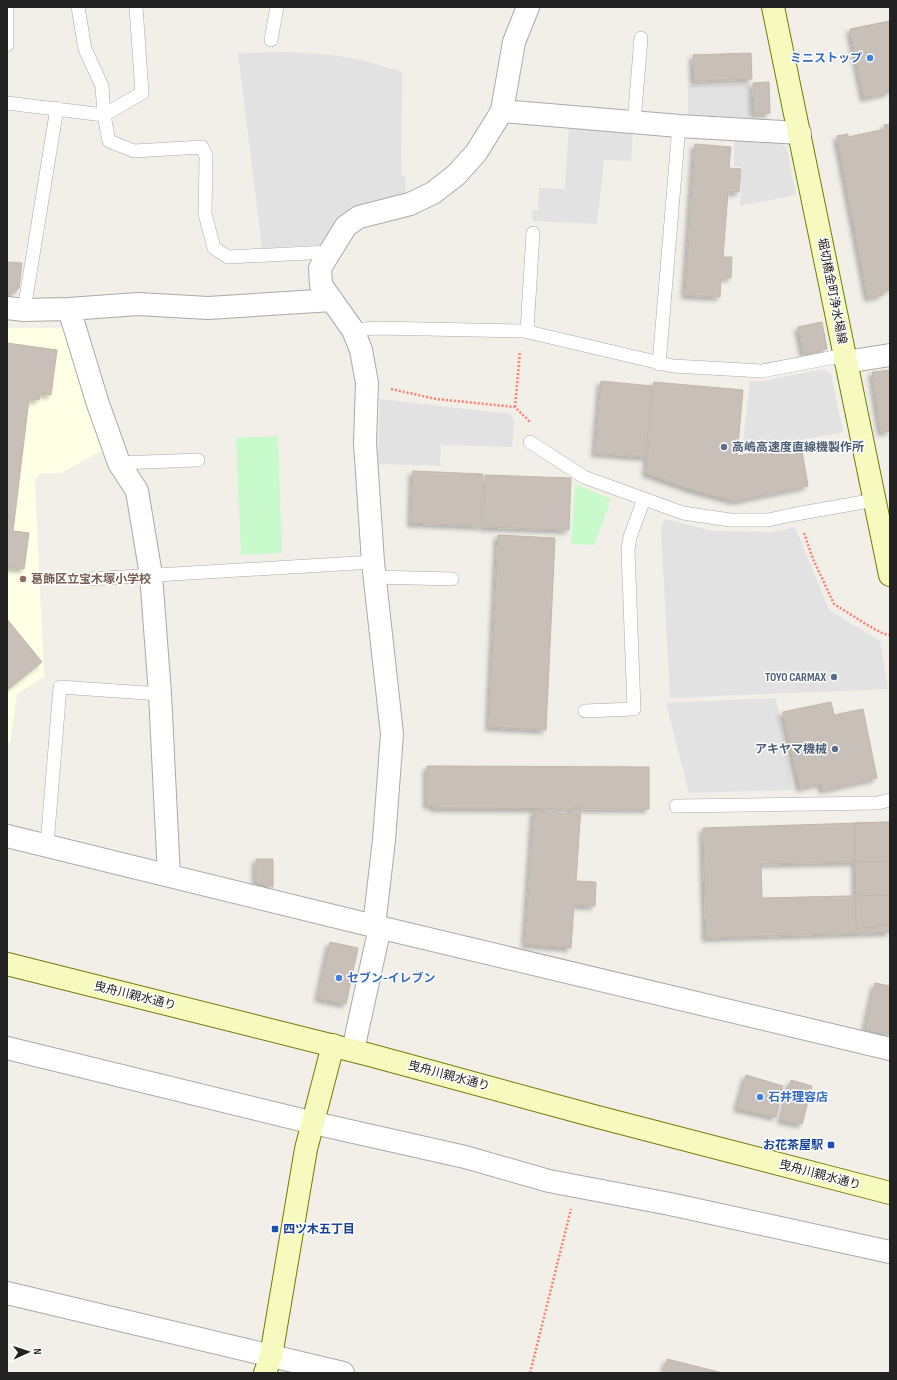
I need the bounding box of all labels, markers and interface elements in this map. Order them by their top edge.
place label: ミニストップ [790,51,862,66]
marker: ミニストップ [865,53,875,63]
street label: 堀切橋金町浄水場線 [814,237,850,345]
place label: 高嶋高速度直線機製作所 [732,440,864,455]
marker: 高嶋高速度直線機製作所 [719,442,729,452]
place label: 葛飾区立宝木塚小学校 [31,572,151,587]
marker: 葛飾区立宝木塚小学校 [18,574,28,584]
place label: TOYO CARMAX [765,670,826,685]
marker: TOYO CARMAX [829,672,839,682]
place label: アキヤマ機械 [755,742,827,757]
marker: アキヤマ機械 [830,744,840,754]
place label: セブン-イレブン [347,971,436,986]
marker: セブン-イレブン [334,973,344,983]
street label: 曳舟川親水通り [92,979,178,1013]
street label: 曳舟川親水通り [406,1058,492,1094]
place label: 石井理容店 [768,1090,828,1105]
marker: 石井理容店 [755,1092,765,1102]
place label: お花茶屋駅 [763,1138,823,1153]
marker: お花茶屋駅 [826,1140,836,1150]
street label: 曳舟川親水通り [777,1157,863,1193]
place label: 四ツ木五丁目 [283,1222,355,1237]
marker: 四ツ木五丁目 [270,1224,280,1234]
north arrow [8,1332,48,1372]
text: N [31,1348,44,1355]

